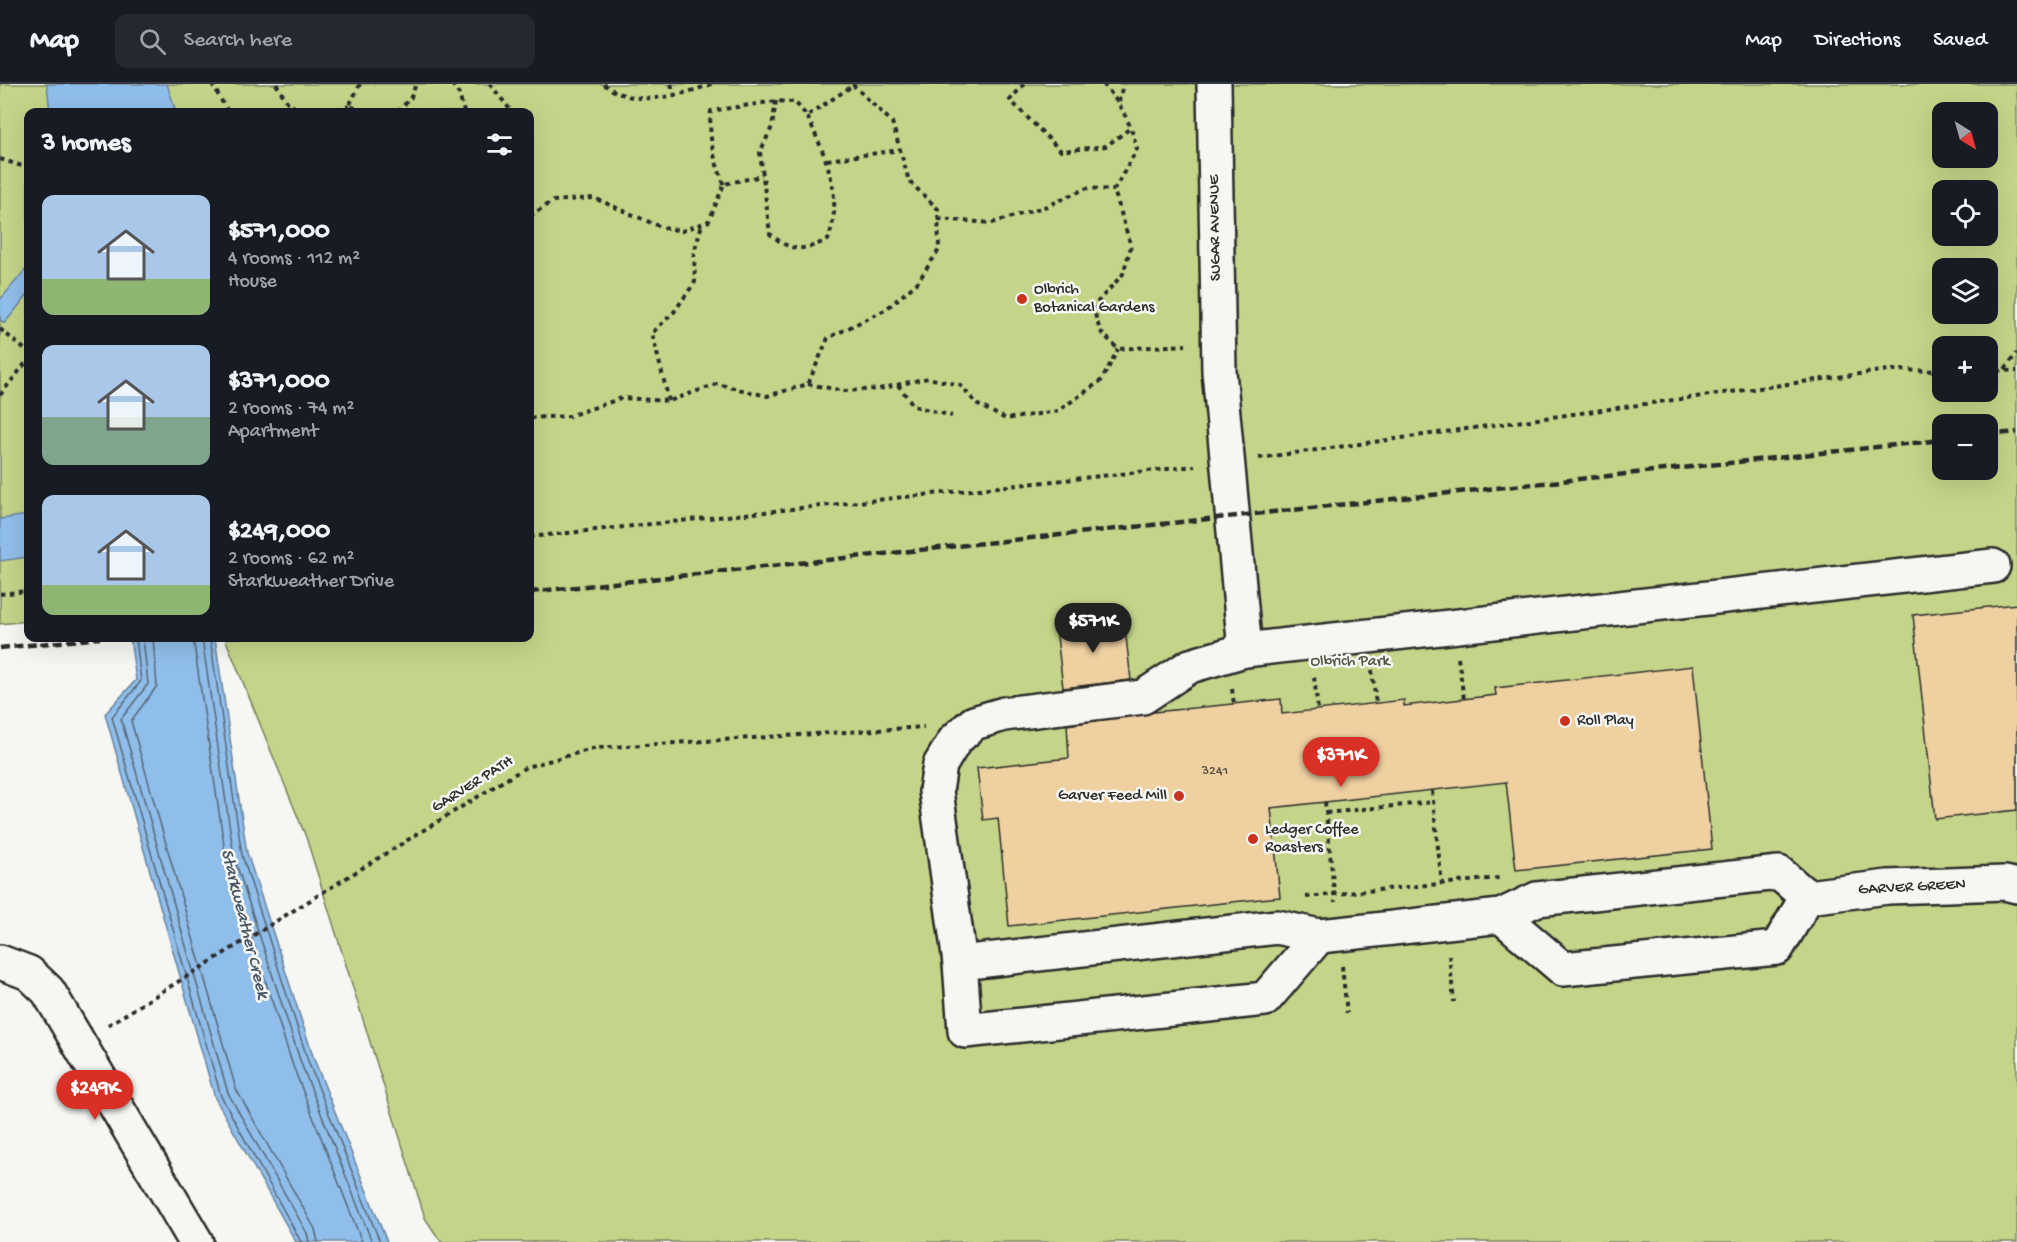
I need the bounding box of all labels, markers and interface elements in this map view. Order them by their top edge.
search box [115,14,535,68]
text: Map [30,25,79,58]
icon: search [136,25,169,58]
text: Search here [184,28,292,54]
text: Map [1745,29,1782,54]
text: Directions [1815,29,1900,54]
text: Saved [1933,29,1987,54]
north arrow [1932,102,1998,168]
map controls [1932,102,1998,480]
icon: filters [483,128,516,161]
text: 3 homes [42,129,131,160]
street label: SUGAR AVENUE [1206,174,1226,281]
button: locate [1932,180,1998,246]
text: $571,000 [228,217,330,248]
icon: home [90,219,162,291]
text: 4 rooms · 112 m² [228,248,360,271]
button: layers [1932,258,1998,324]
text: House [228,271,277,294]
place label: Olbrich Botanical Gardens [1033,281,1155,318]
marker: Olbrich Botanical Gardens [1015,292,1029,306]
button: + [1932,336,1998,402]
text: $371,000 [228,367,330,398]
icon: home [90,369,162,441]
text: 2 rooms · 74 m² [228,398,354,421]
button: − [1932,414,1998,480]
text: Apartment [228,421,318,444]
text: $249,000 [228,517,330,548]
icon: home [90,519,162,591]
text: 2 rooms · 62 m² [228,548,355,571]
text: Starkweather Drive [228,571,394,594]
pin: $571K [1051,603,1135,654]
text: $571K [1069,611,1118,634]
park label: Olbrich Park [1310,653,1391,672]
place label: Roll Play [1577,712,1634,731]
marker: Roll Play [1558,714,1572,728]
pin: $371K [1299,737,1383,788]
text: $371K [1317,745,1365,768]
street label: GARVER PATH [429,752,518,818]
house number: 3241 [1201,763,1228,780]
place label: Garver Feed Mill [1058,787,1167,806]
marker: Garver Feed Mill [1172,789,1186,803]
place label: Ledger Coffee Roasters [1265,821,1359,858]
marker: Ledger Coffee Roasters [1246,832,1260,846]
water label: Starkweather Creek [215,847,273,1003]
street label: GARVER GREEN [1858,876,1966,900]
pin: $249K [53,1070,137,1121]
text: $249K [70,1078,120,1101]

